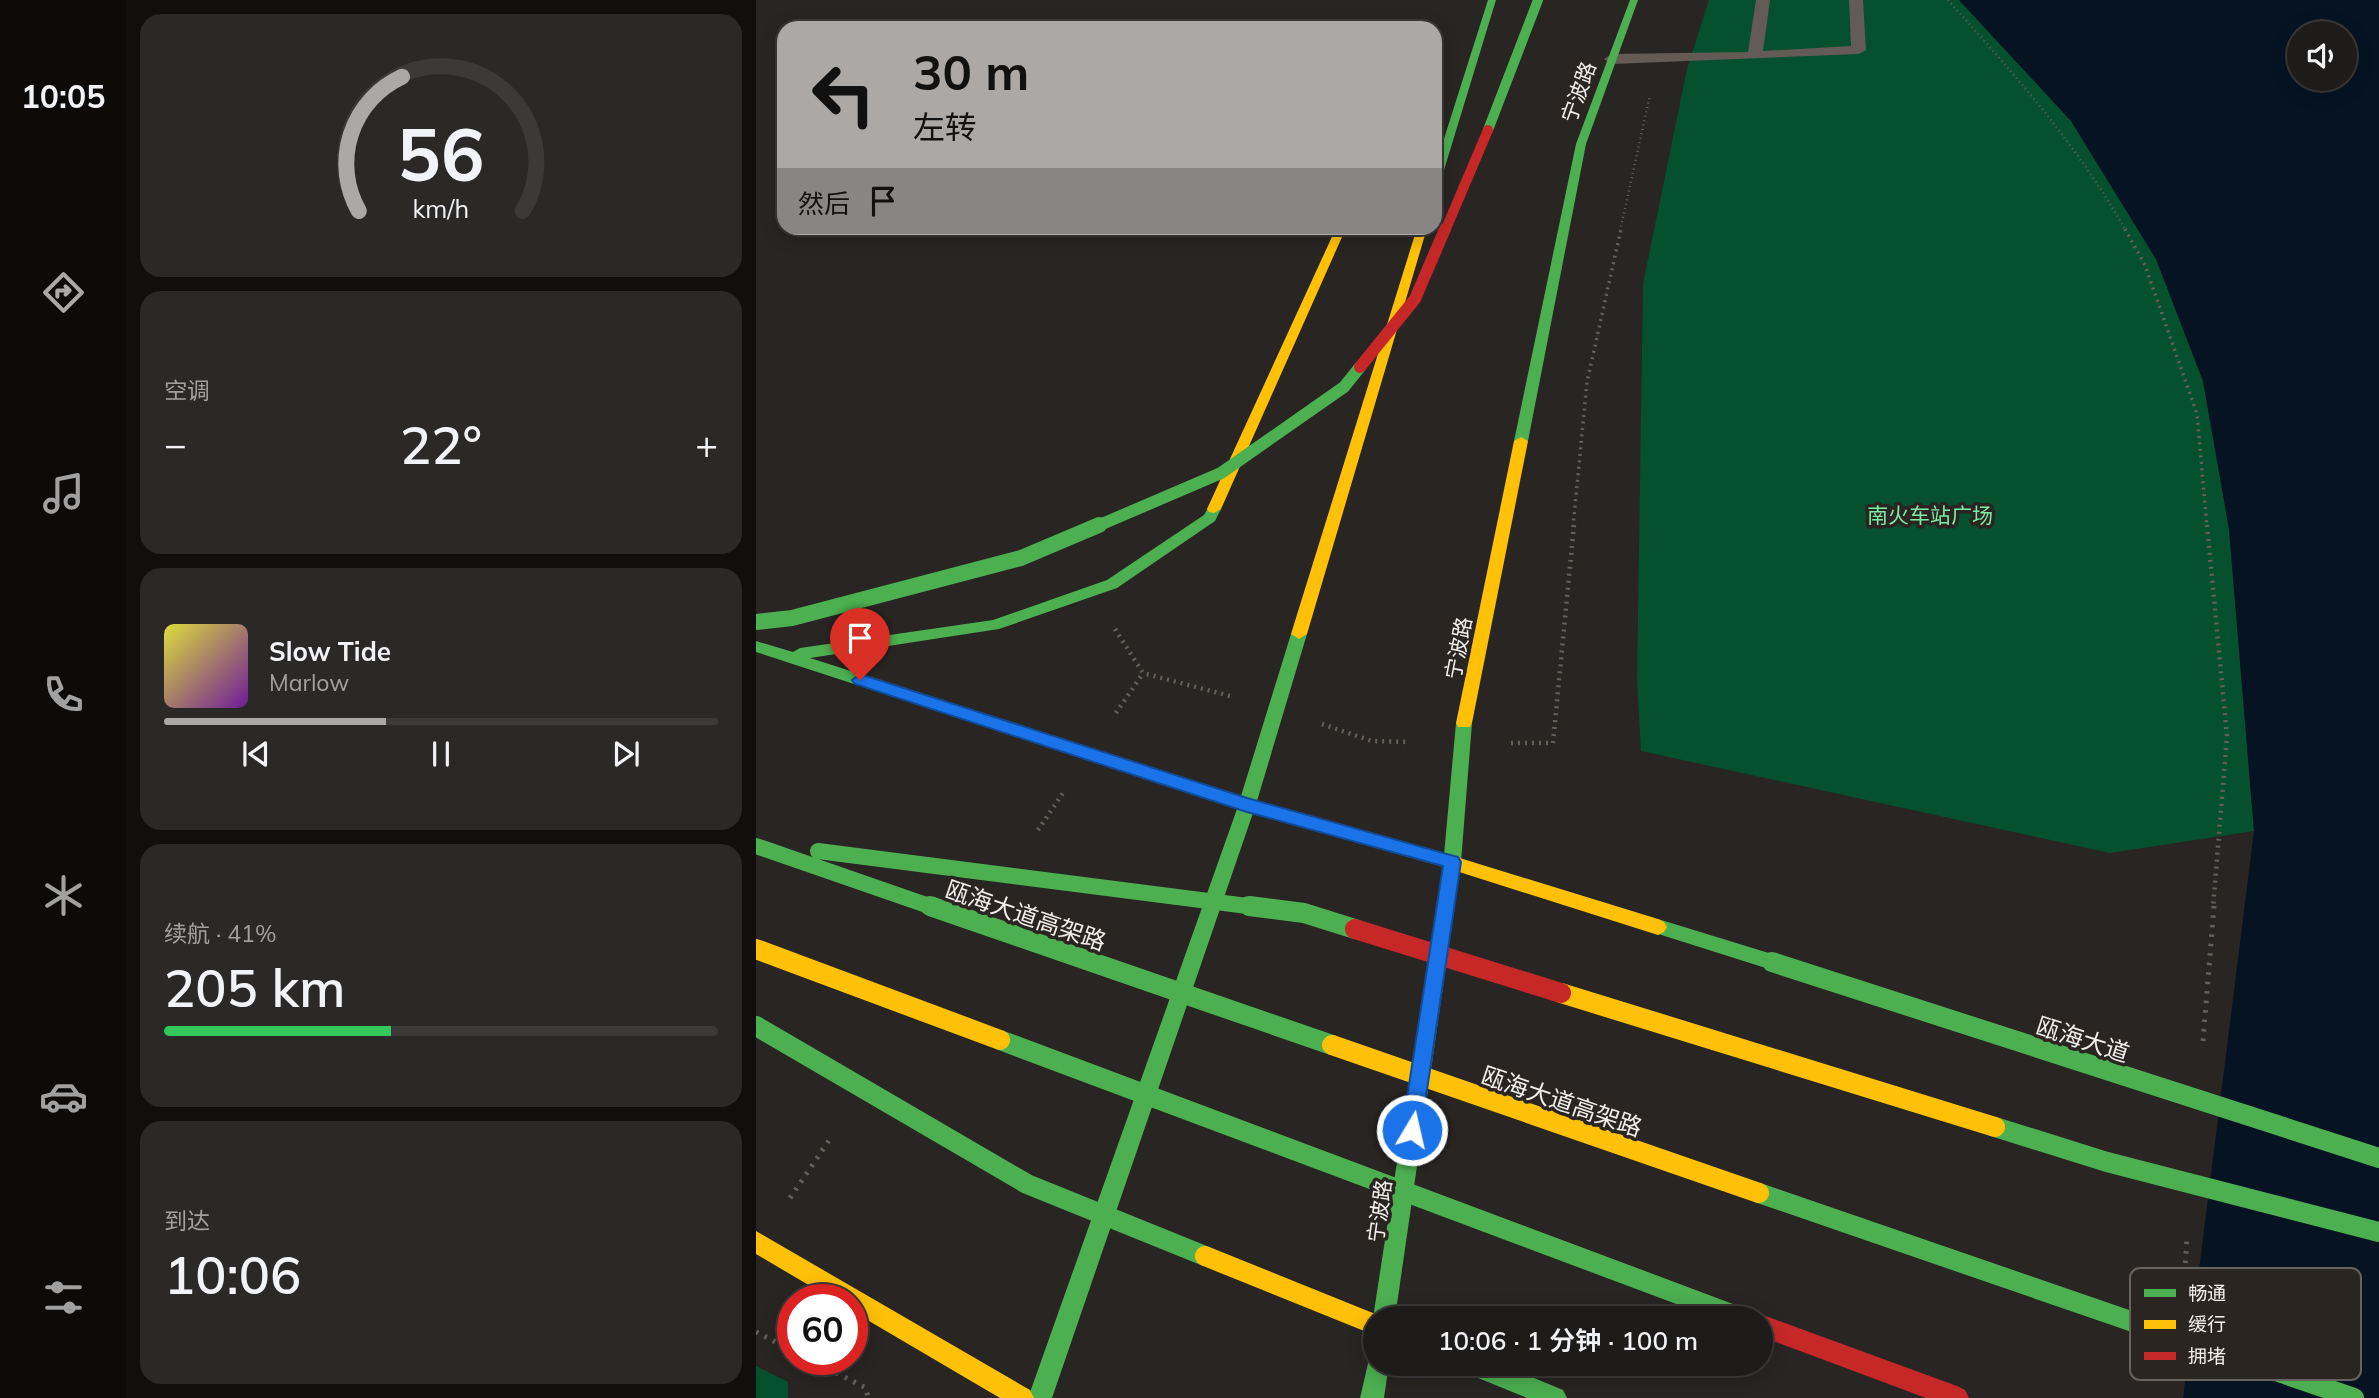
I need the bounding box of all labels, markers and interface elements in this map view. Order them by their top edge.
map controls [2287,21,2357,91]
button: sound [2287,21,2357,91]
text: 30 m [913,41,1029,102]
icon: left [798,49,889,140]
street label: 宁波路 [1555,58,1601,126]
text: 10:05 [21,76,105,116]
text: 左转 [913,107,977,147]
text: 56 [397,109,485,200]
icon: arrive [864,182,902,220]
text: 然后 [798,187,850,220]
text: km/h [413,193,469,224]
icon: directions [39,268,88,317]
text: 空调 [164,376,210,405]
text: 22° [400,412,482,477]
text: − [164,420,187,468]
text: + [695,420,718,468]
icon: music [39,469,88,518]
park label: 南火车站广场 [1867,502,1993,528]
pin [830,608,890,680]
street label: 宁波路 [1439,615,1477,681]
icon: arrive [841,619,879,657]
text: Slow Tide [269,635,391,668]
text: Marlow [269,668,349,697]
icon: phone [39,670,88,719]
icon: previous [237,735,275,773]
icon: pause [422,735,460,773]
icon: next [607,735,645,773]
icon: climate [39,871,88,920]
street label: 瓯海大道高架路 [942,873,1110,957]
text: 续航 · 41% [164,919,276,948]
text: 205 km [164,955,345,1020]
street label: 瓯海大道 [2033,1010,2133,1068]
street label: 瓯海大道高架路 [1478,1059,1646,1143]
icon: car [39,1072,88,1121]
position arrow [1375,1093,1449,1167]
street label: 宁波路 [1362,1178,1396,1244]
text: 到达 [164,1206,210,1235]
text: 10:06 [164,1242,301,1307]
legend [2130,1268,2361,1380]
icon: filters [39,1273,88,1322]
text: 畅通 [2188,1281,2226,1305]
speed limit sign: 60 [777,1284,868,1375]
text: 缓行 [2188,1312,2226,1336]
text: 10:06 · 1 分钟 · 100 m [1438,1324,1698,1357]
text: 拥堵 [2188,1344,2226,1368]

